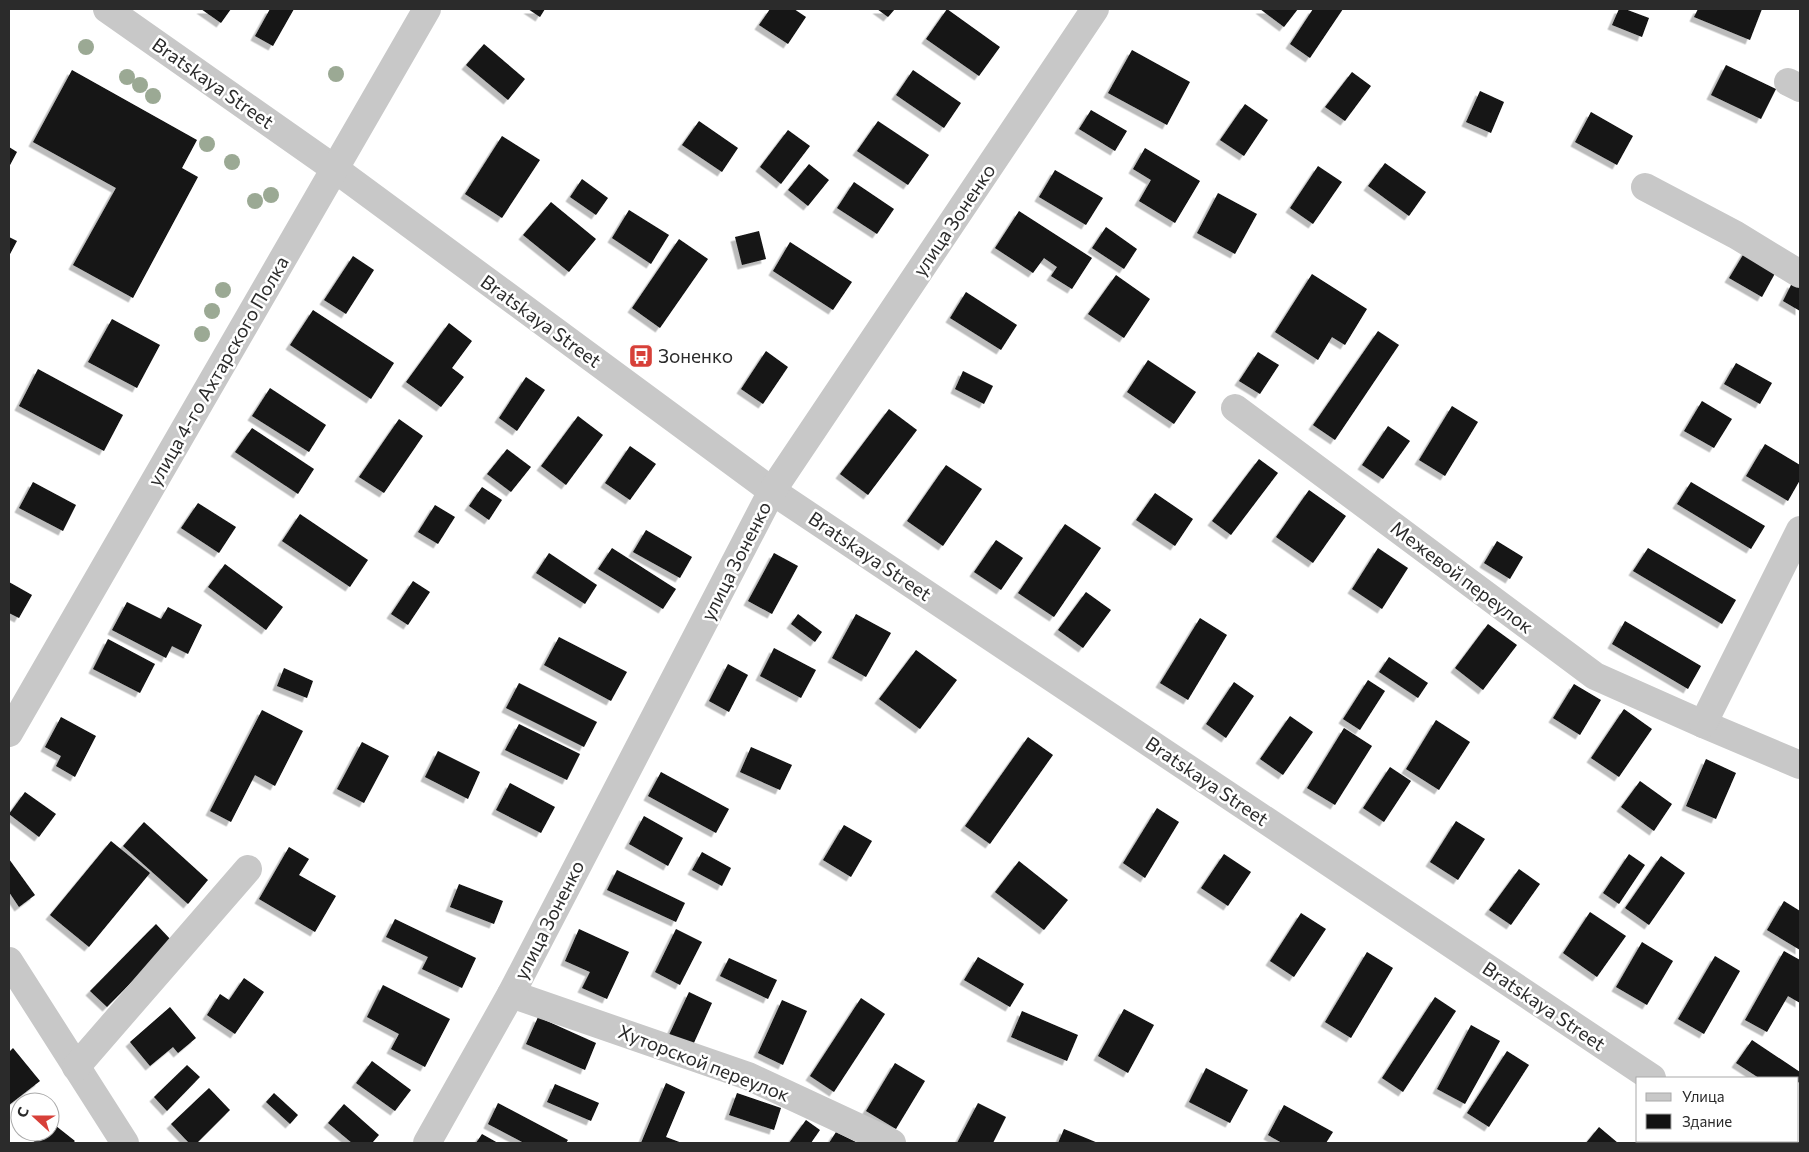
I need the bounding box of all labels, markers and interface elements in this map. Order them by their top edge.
street label: Bratskaya Street [148,32,279,133]
street label: улица Зоненко [908,159,1000,280]
street label: улица 4-го Ахтарского Полка [142,252,293,490]
street label: Bratskaya Street [477,269,606,372]
bus stop icon: Зоненко [628,343,654,369]
place label: Зоненко [658,344,733,367]
street label: улица Зоненко [696,497,775,624]
street label: Bratskaya Street [805,506,936,605]
street label: Межевой переулок [1387,516,1538,638]
street label: Bratskaya Street [1142,731,1273,830]
street label: улица Зоненко [509,856,588,983]
street label: Bratskaya Street [1479,956,1610,1055]
street label: Хуторской переулок [615,1019,793,1106]
legend [1636,1077,1799,1142]
text: Улица [1682,1087,1724,1105]
north arrow [10,1092,60,1142]
text: С [13,1105,32,1120]
text: Здание [1682,1112,1732,1130]

